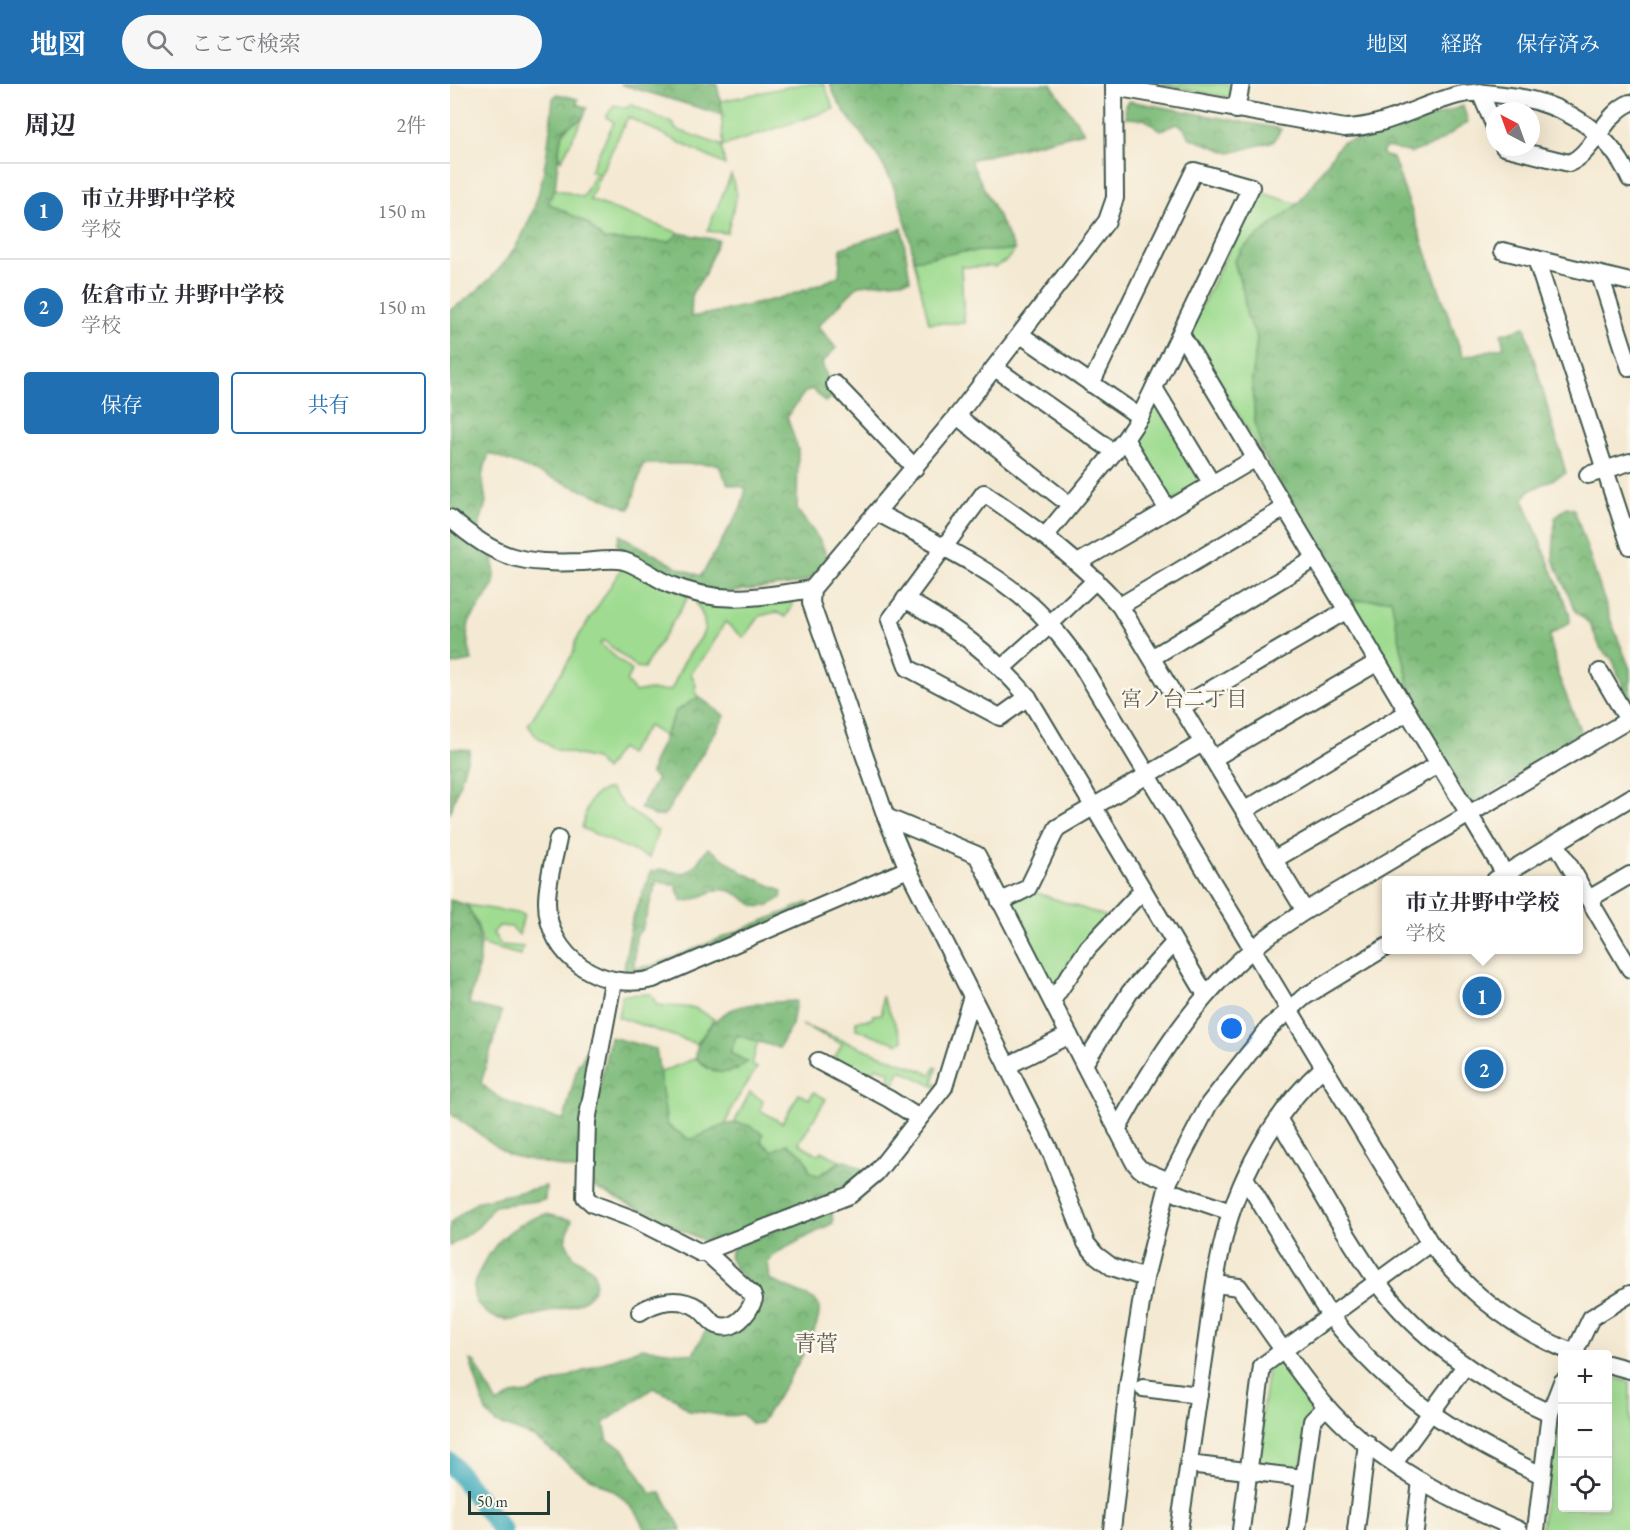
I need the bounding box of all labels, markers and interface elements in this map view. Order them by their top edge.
search box [122,15,542,69]
text: 地図 [30,26,86,62]
icon: search [143,26,176,59]
text: ここで検索 [191,29,301,58]
text: 地図 [1366,30,1408,57]
text: 経路 [1441,30,1483,57]
text: 保存済み [1516,30,1600,57]
north arrow [1486,102,1540,156]
text: 周辺 [24,108,76,142]
text: 2件 [396,112,426,138]
text: 市立井野中学校 [81,184,235,213]
text: 1 [38,198,49,224]
text: 150 m [378,198,426,224]
text: 学校 [81,216,121,242]
text: 佐倉市立 井野中学校 [81,280,284,309]
text: 2 [38,294,49,320]
text: 150 m [378,294,426,320]
text: 学校 [81,312,121,338]
button: 保存 [24,372,219,434]
button: 共有 [231,372,426,434]
district label: 宮ノ台二丁目 [1121,685,1247,712]
popup [1382,876,1583,954]
text: 市立井野中学校 [1405,888,1560,917]
text: 学校 [1405,920,1445,946]
pin: 1 [1462,974,1502,1018]
your location [1217,1014,1246,1043]
pin: 2 [1464,1046,1504,1092]
district label: 青菅 [794,1329,838,1358]
map controls [1558,1350,1612,1512]
button: + [1558,1350,1612,1404]
button: − [1558,1404,1612,1458]
button: locate [1558,1458,1612,1512]
scale bar [468,1488,550,1516]
text: 50 m [477,1491,508,1512]

